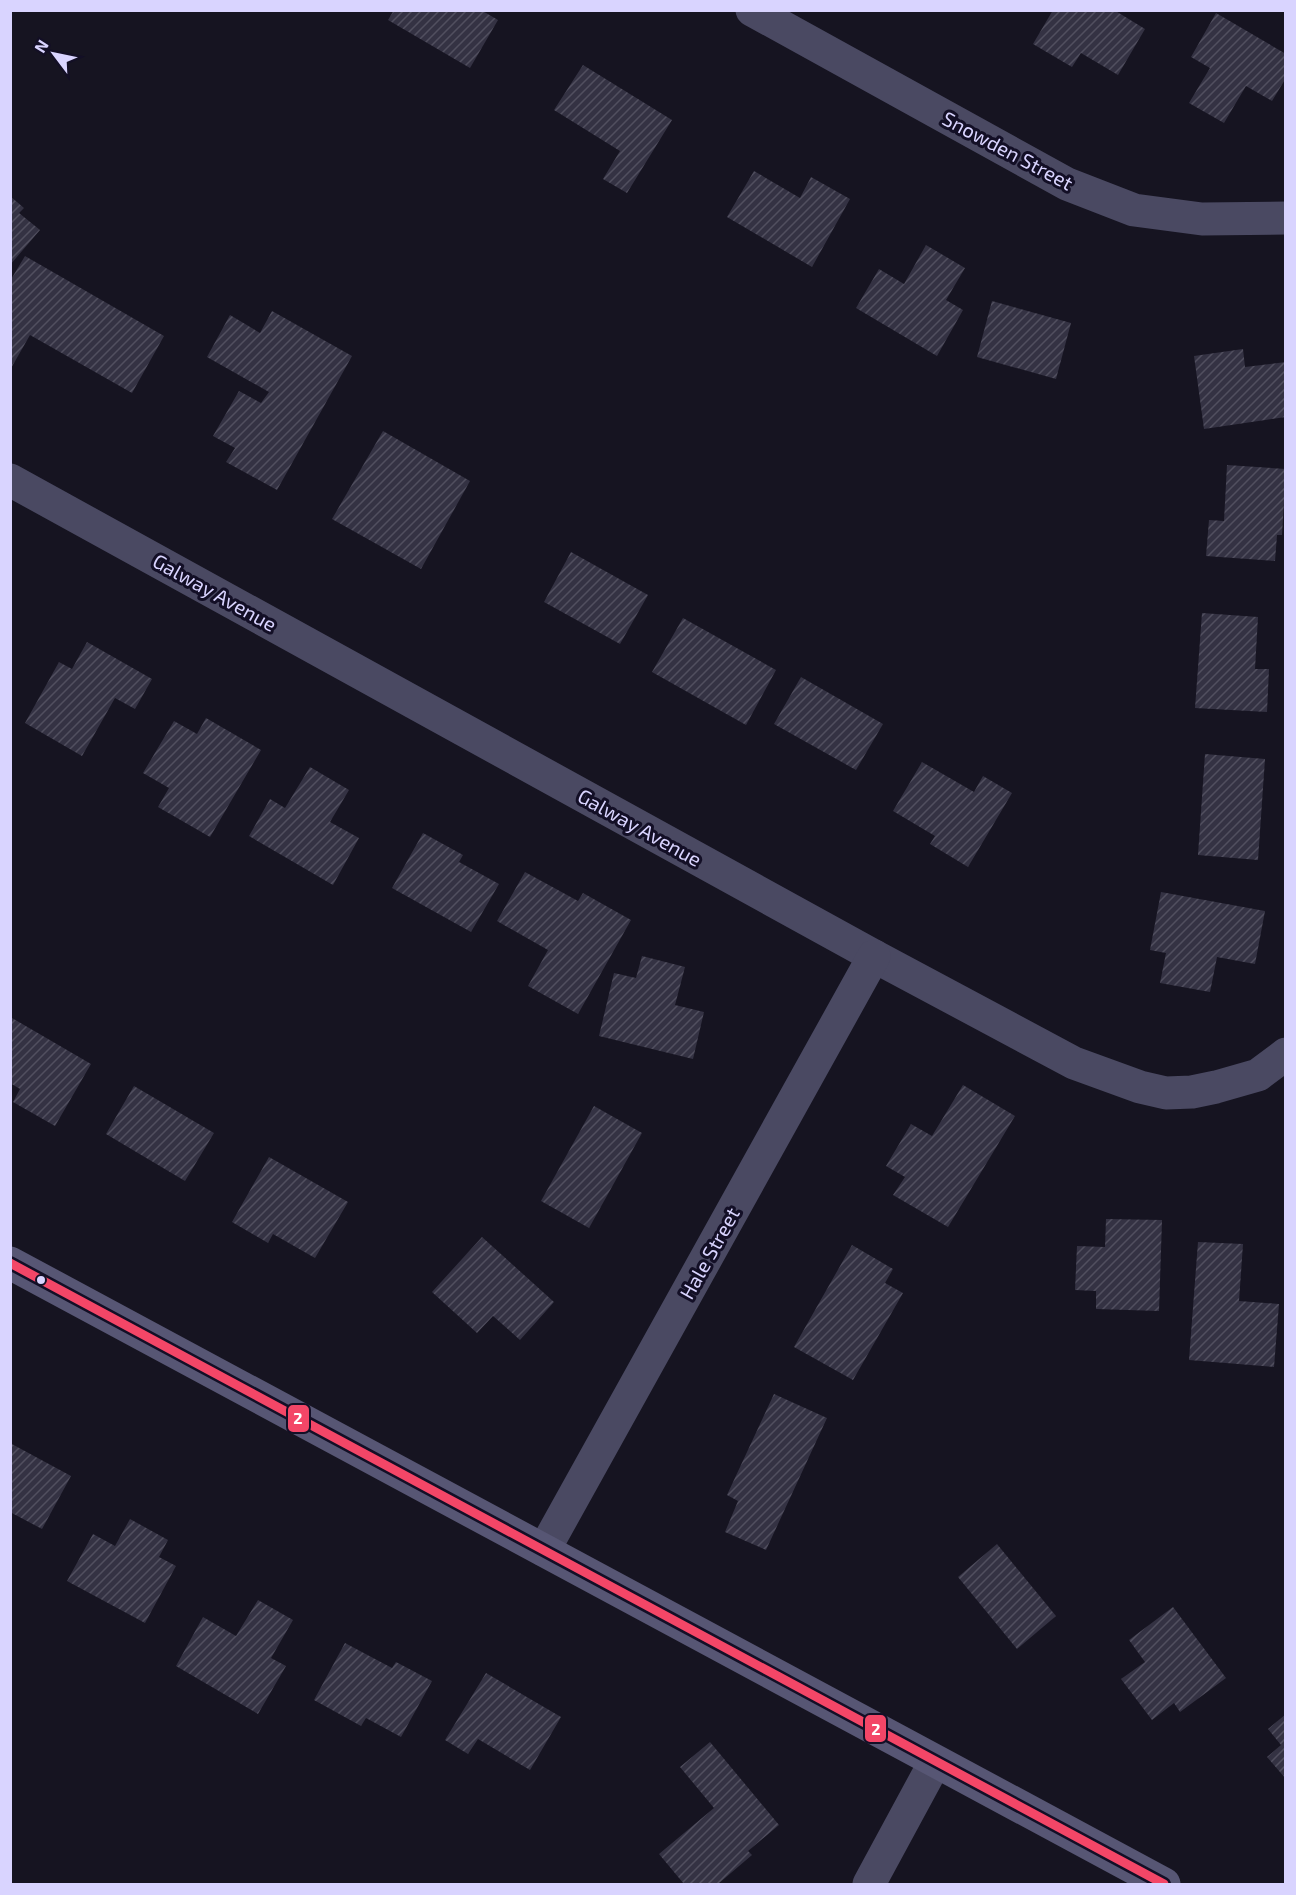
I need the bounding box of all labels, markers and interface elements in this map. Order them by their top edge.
north arrow [24,24,84,84]
text: N [30,36,52,56]
street label: Snowden Street [939,106,1078,195]
street label: Galway Avenue [149,548,281,636]
street label: Galway Avenue [574,783,706,871]
street label: Hale Street [674,1203,744,1303]
unlabelled marker [35,1274,47,1286]
line badge: 2 [287,1404,310,1433]
text: 2 [293,1408,303,1427]
line badge: 2 [864,1714,887,1743]
text: 2 [871,1719,881,1738]

